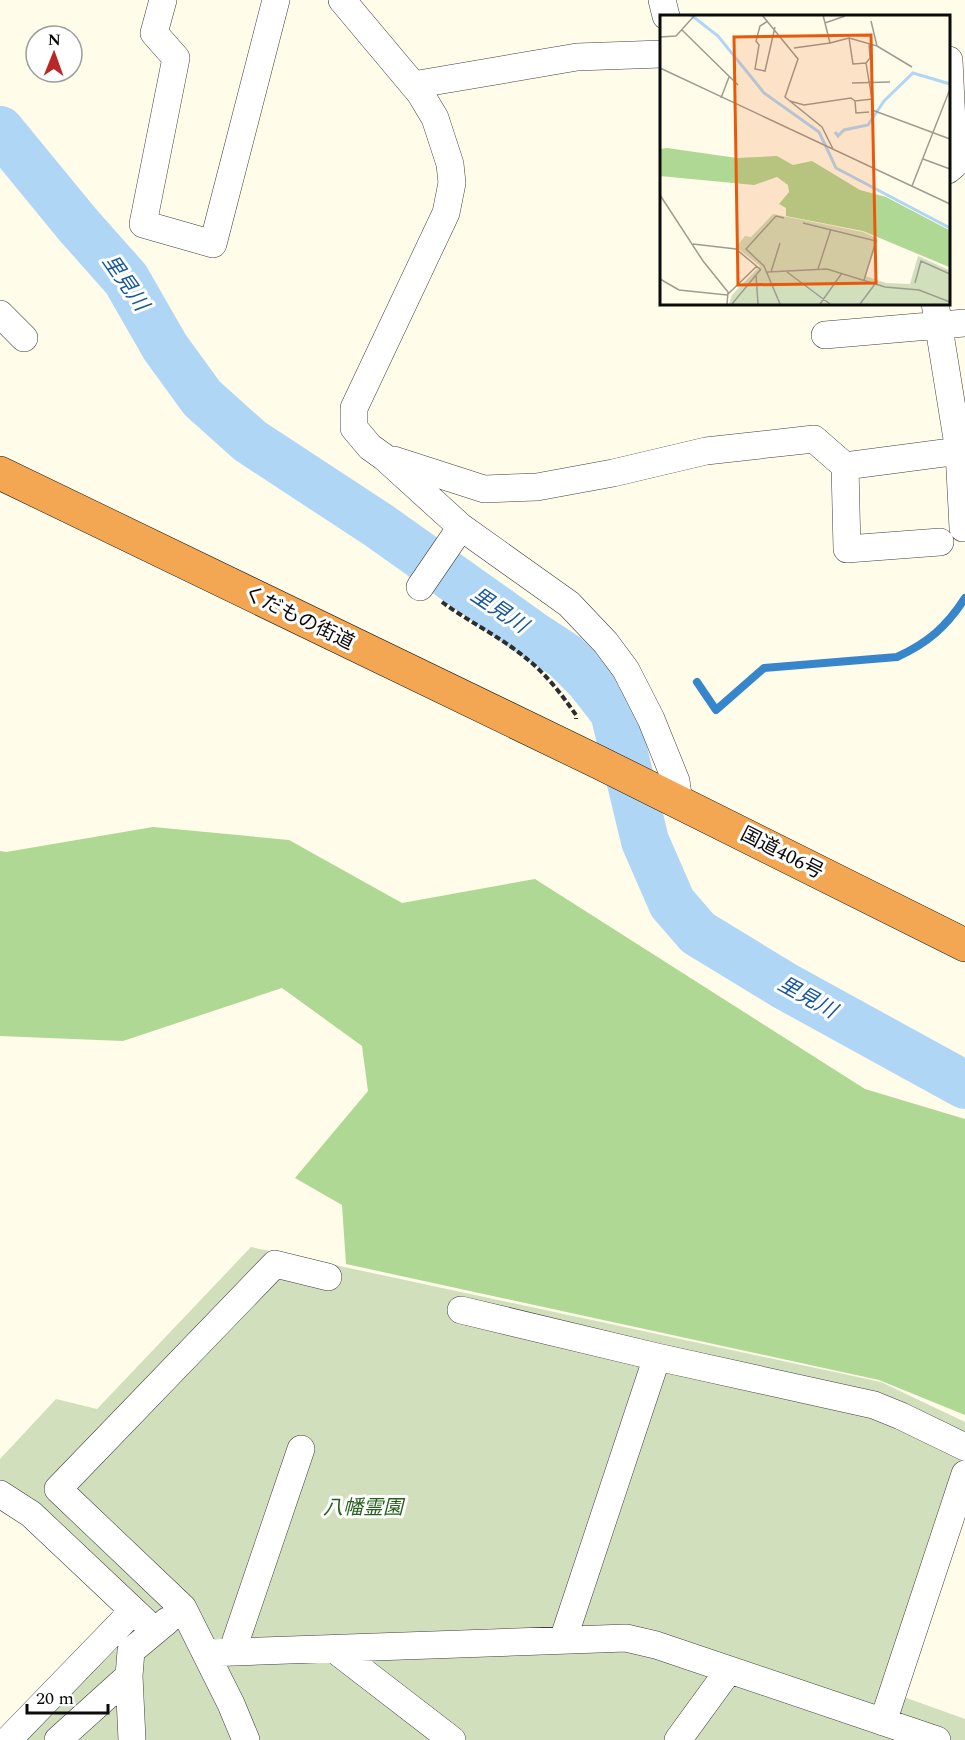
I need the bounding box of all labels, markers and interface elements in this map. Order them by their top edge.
inset map [660,15,950,304]
north arrow [24,24,84,84]
text: N [48,28,61,52]
water label: 里見川 [94,248,157,320]
street label: くだもの街道 [238,578,360,658]
water label: 里見川 [464,580,536,643]
street label: 国道406号 [735,819,829,887]
water label: 里見川 [772,969,844,1028]
park label: 八幡霊園 [323,1493,406,1523]
scale bar [27,1677,108,1715]
text: 20 m [36,1685,74,1712]

